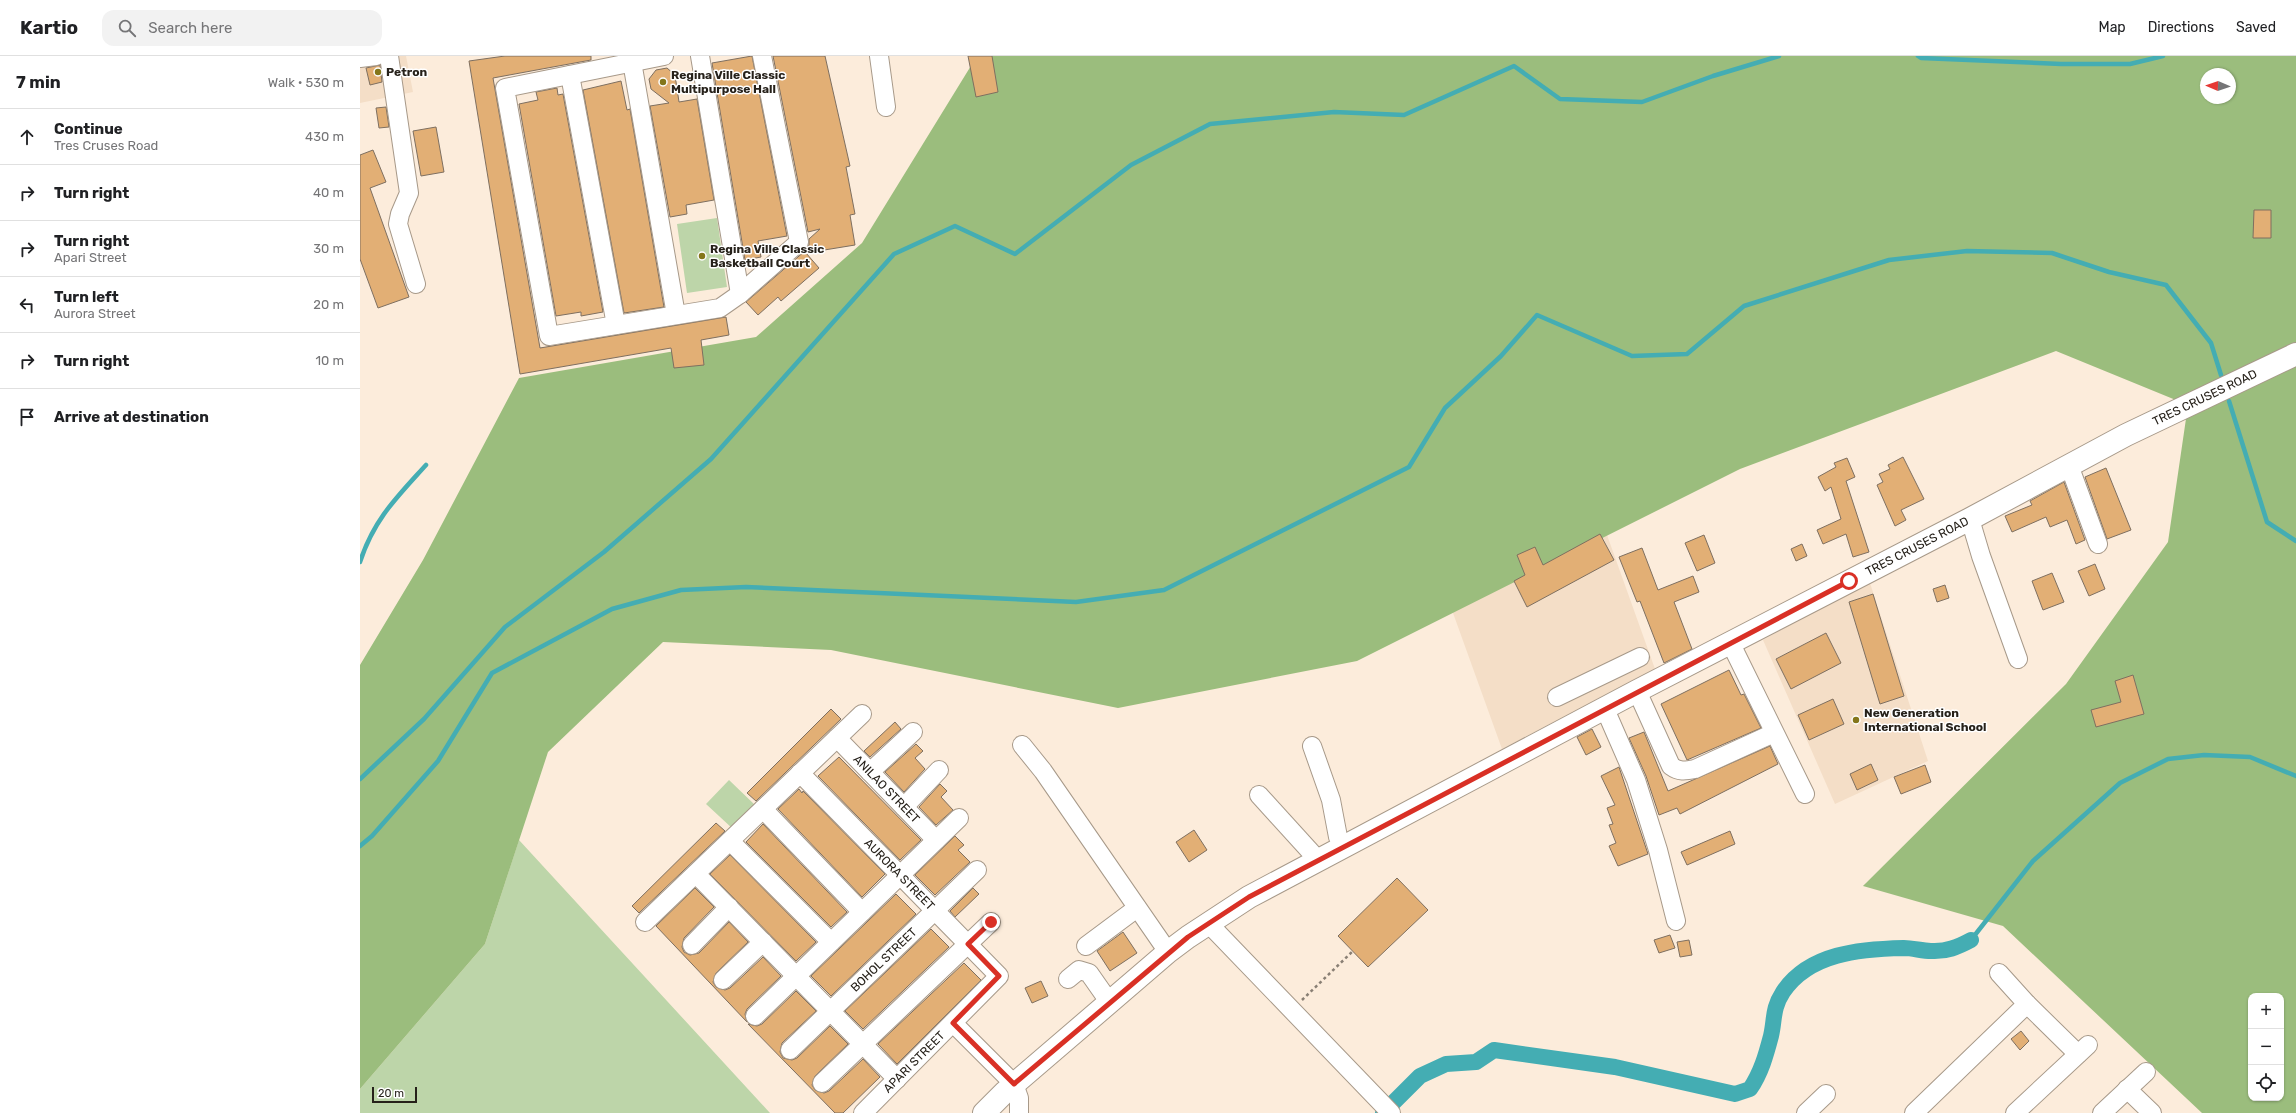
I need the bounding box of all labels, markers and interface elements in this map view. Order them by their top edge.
search box [102,10,382,46]
text: Kartio [20,16,78,39]
icon: search [116,17,138,39]
text: Search here [148,19,232,37]
text: Map [2099,19,2126,36]
text: Directions [2148,19,2214,36]
text: Saved [2236,19,2276,36]
place label: Petron [386,65,427,79]
marker: Petron [373,67,383,77]
place label: Regina Ville Classic Multipurpose Hall [671,68,785,96]
north arrow [2200,68,2236,104]
text: 7 min [16,72,61,92]
text: Walk · 530 m [268,75,344,90]
marker: Regina Ville Classic Multipurpose Hall [658,77,668,87]
text: Continue [54,120,123,138]
icon: ahead [16,126,38,148]
text: 430 m [305,129,344,144]
text: Tres Cruses Road [54,138,158,153]
icon: right [16,182,38,204]
text: Turn right [54,184,129,202]
text: 40 m [313,185,344,200]
text: Turn right [54,232,129,250]
icon: right [16,238,38,260]
text: 30 m [313,241,344,256]
place label: Regina Ville Classic Basketball Court [710,242,824,270]
text: Apari Street [54,250,127,265]
marker: Regina Ville Classic Basketball Court [697,251,707,261]
text: Turn left [54,288,119,306]
icon: left [16,294,38,316]
text: 20 m [313,297,344,312]
text: Aurora Street [54,306,136,321]
icon: right [16,350,38,372]
text: Turn right [54,352,129,370]
text: 10 m [315,353,344,368]
street label: TRES CRUSES ROAD [2150,367,2259,428]
icon: arrive [16,406,38,428]
text: Arrive at destination [54,408,209,426]
street label: TRES CRUSES ROAD [1863,514,1971,579]
route start [1840,572,1858,590]
place label: New Generation International School [1864,706,1987,734]
marker: New Generation International School [1851,715,1861,725]
street label: ANILAO STREET [850,752,923,826]
street label: AURORA STREET [861,836,938,913]
route end [982,913,1000,931]
street label: BOHOL STREET [848,925,920,995]
map controls [2248,993,2284,1101]
button: + [2248,993,2284,1029]
street label: APARI STREET [880,1028,948,1096]
button: − [2248,1029,2284,1065]
button: locate [2248,1065,2284,1101]
scale bar [372,1085,417,1104]
text: 20 m [378,1087,404,1100]

